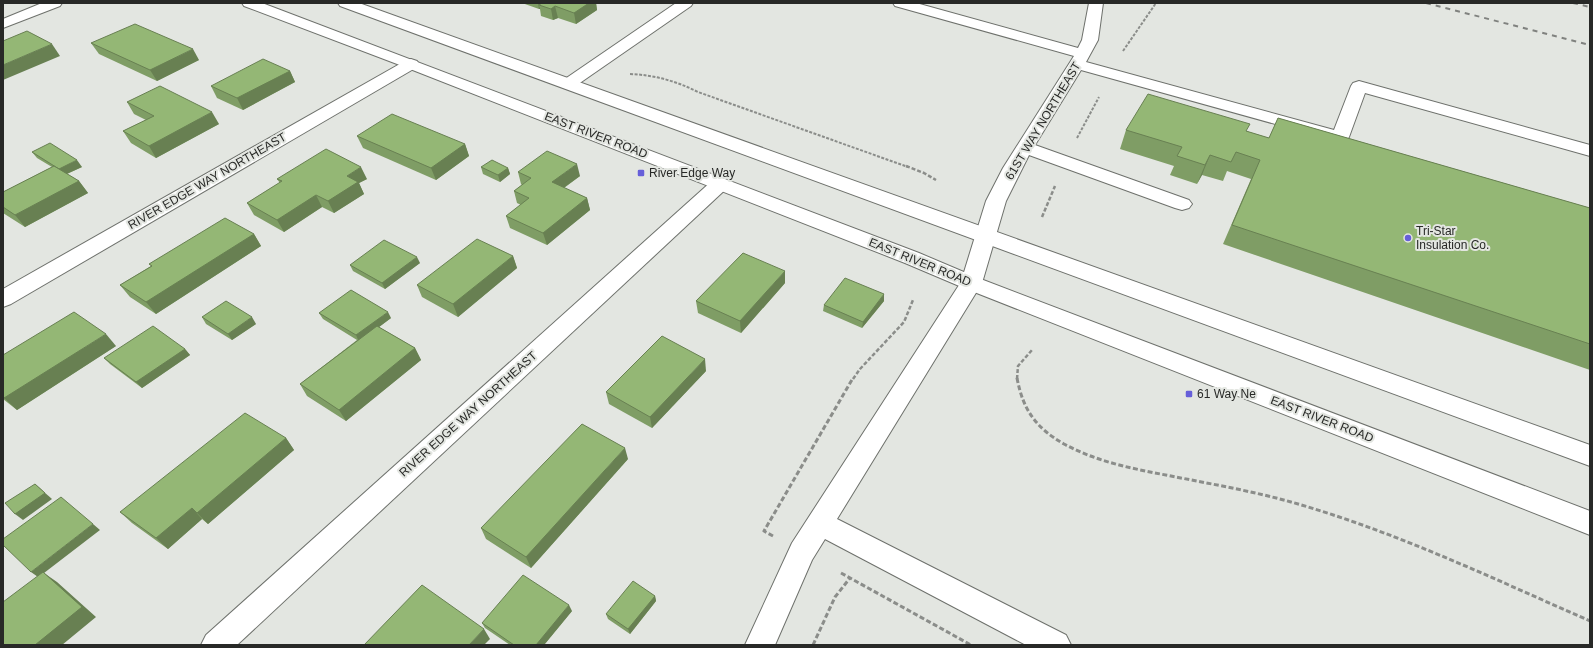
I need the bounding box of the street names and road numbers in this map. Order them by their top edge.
street label: 61ST WAY NORTHEAST [1002,59,1084,182]
street label: EAST RIVER ROAD [543,109,650,161]
street label: RIVER EDGE WAY NORTHEAST [125,130,289,232]
street label: EAST RIVER ROAD [867,235,974,289]
street label: RIVER EDGE WAY NORTHEAST [396,348,540,480]
street label: EAST RIVER ROAD [1269,393,1376,445]

